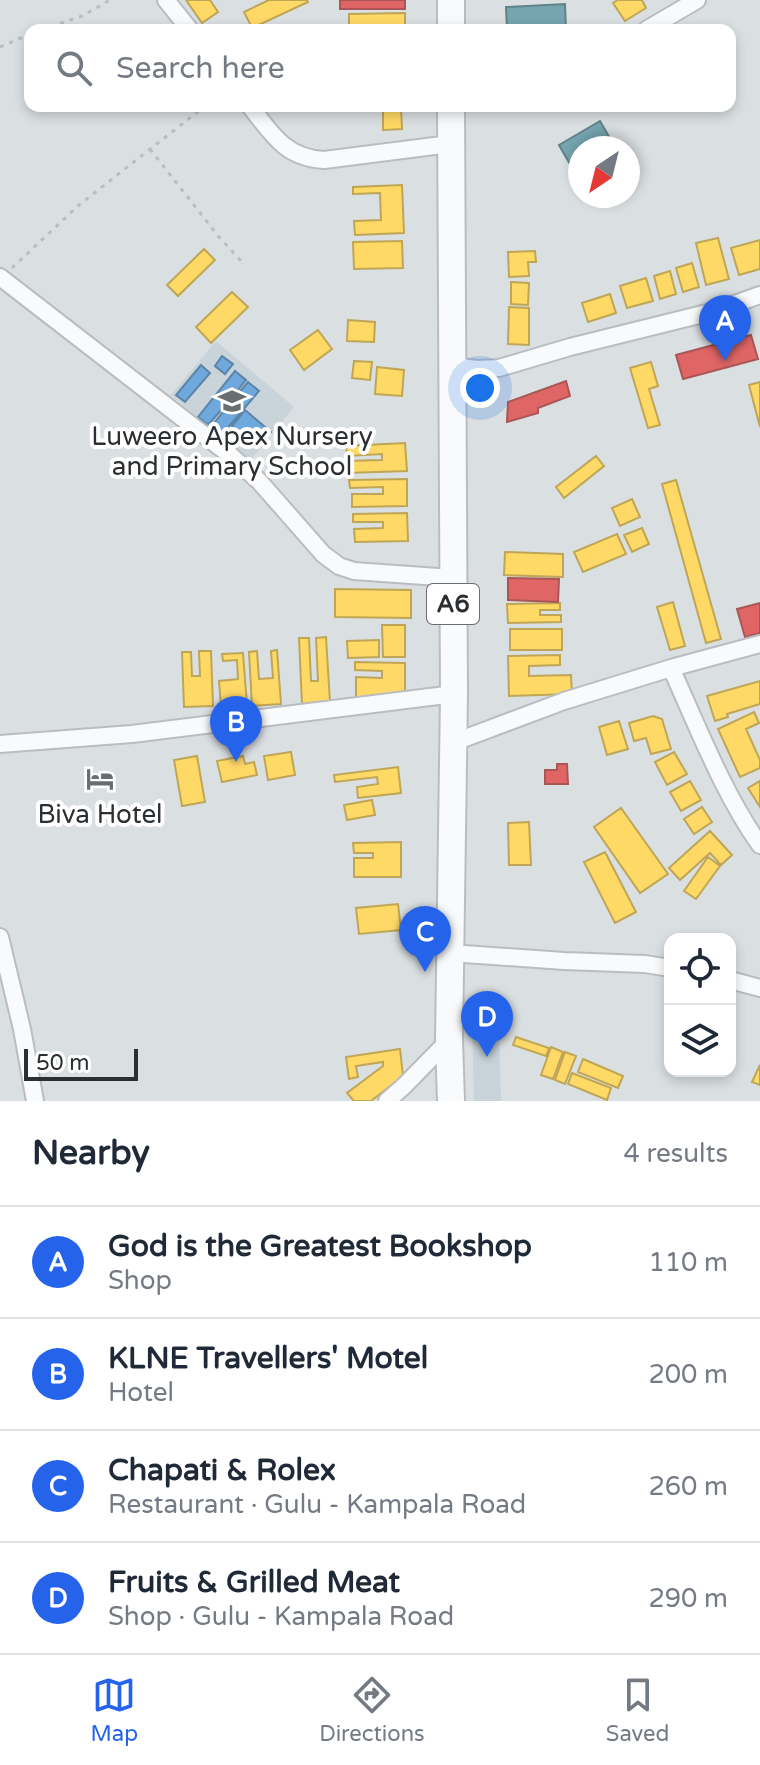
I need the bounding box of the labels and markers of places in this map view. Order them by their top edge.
pin: A [699,295,751,361]
school or university icon: Luweero Apex Nursery and Primary School [217,386,247,416]
place label: Luweero Apex Nursery and Primary School [91,421,373,482]
pin: B [210,696,262,762]
hotel icon: Biva Hotel [85,764,115,794]
place label: Biva Hotel [37,799,163,830]
pin: C [399,906,451,972]
pin: D [461,991,513,1057]

